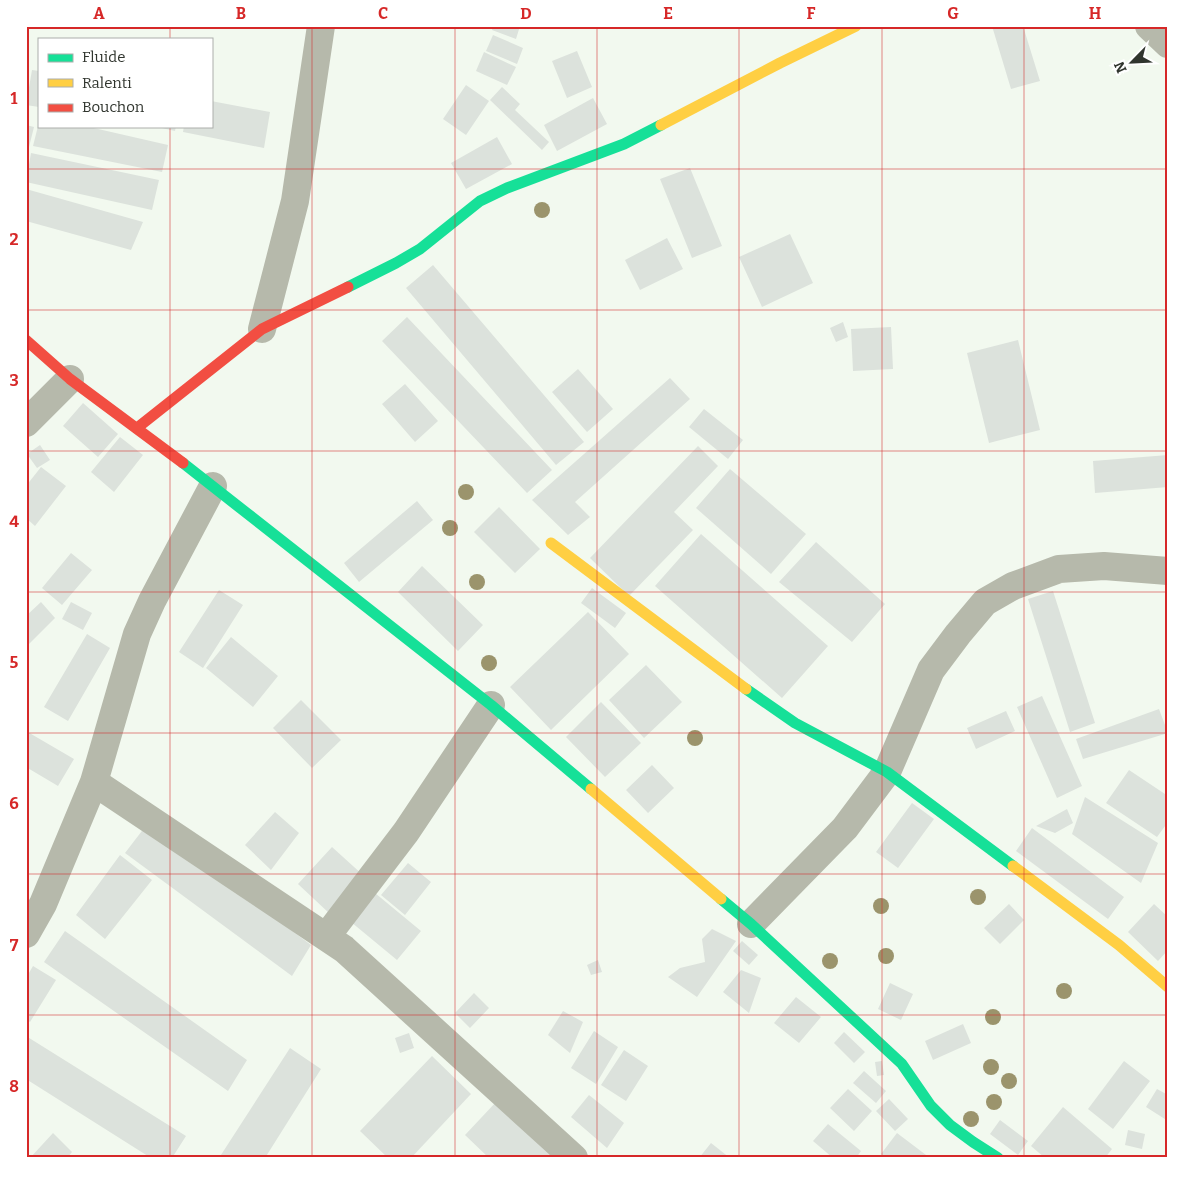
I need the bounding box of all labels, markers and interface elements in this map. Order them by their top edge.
text: A [93,4,105,23]
text: B [236,4,246,23]
text: C [378,4,388,23]
text: D [520,4,532,23]
text: E [663,4,673,23]
text: F [807,4,816,23]
text: G [947,4,959,23]
text: H [1089,4,1102,23]
legend [38,38,212,128]
north arrow [1106,38,1156,88]
text: Fluide [82,48,125,66]
text: N [1111,59,1131,75]
text: Ralenti [82,74,132,92]
text: 1 [11,89,18,108]
text: Bouchon [82,98,145,116]
text: 2 [9,230,19,249]
text: 3 [9,371,19,390]
text: 4 [9,512,19,531]
text: 5 [10,653,19,672]
text: 6 [9,794,19,813]
text: 7 [10,936,19,955]
text: 8 [9,1077,19,1096]

